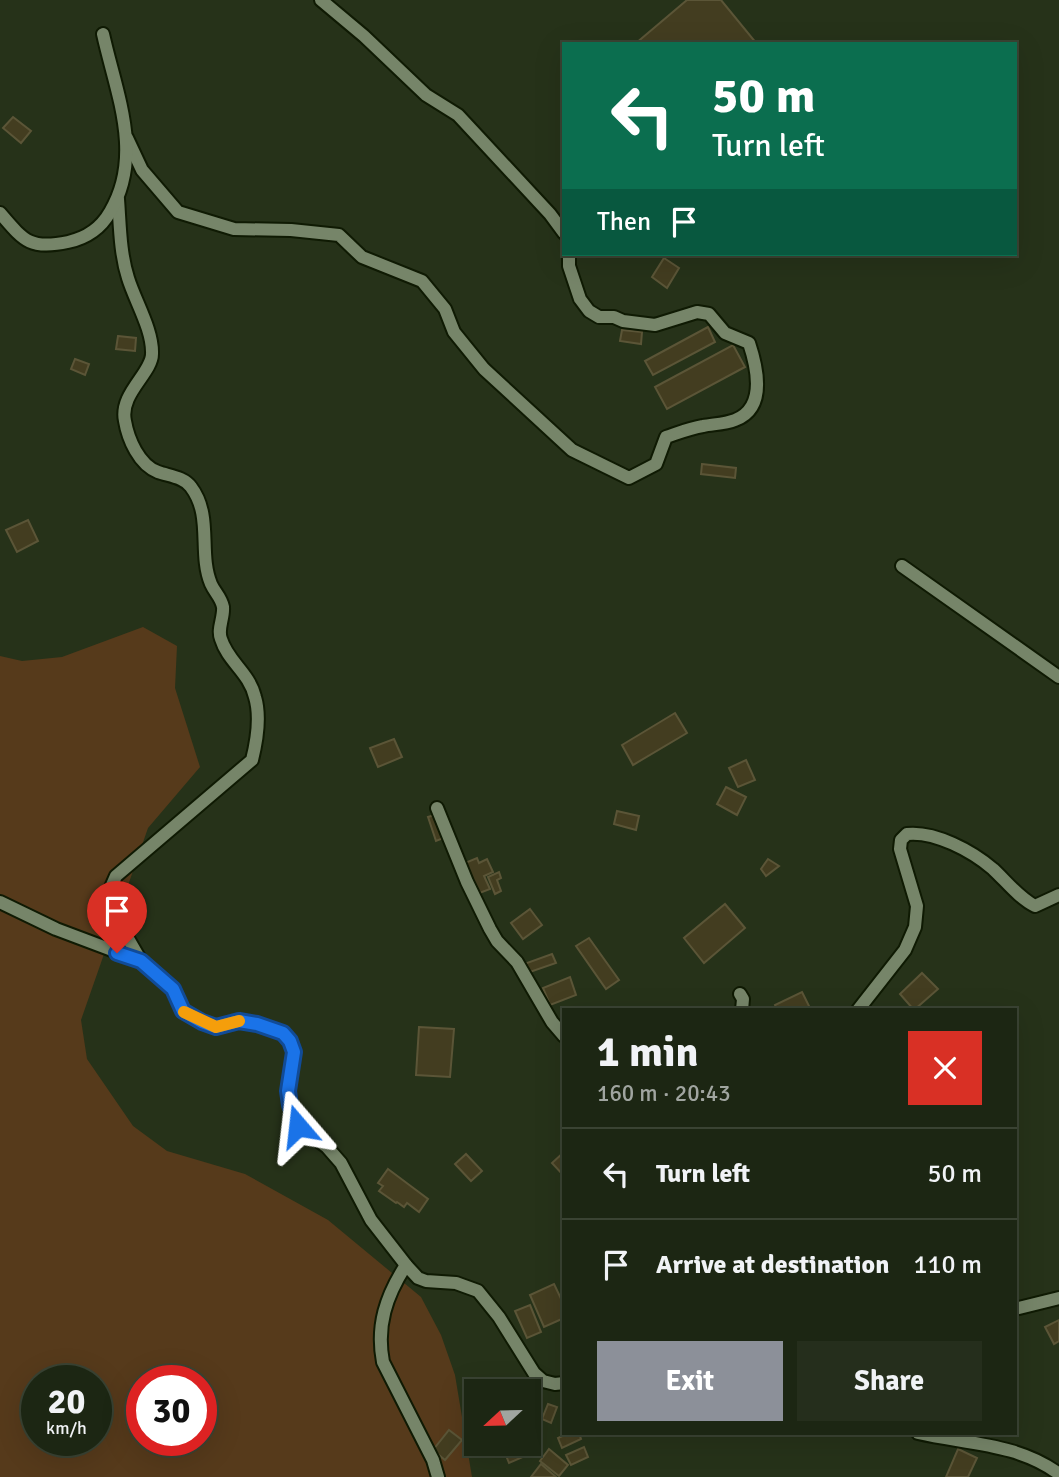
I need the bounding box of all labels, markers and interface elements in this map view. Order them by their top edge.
text: 50 m [712,66,815,126]
icon: left [597,70,688,161]
text: Turn left [712,126,825,165]
icon: arrive [665,203,703,241]
text: Then [597,206,651,238]
pin [87,881,147,953]
icon: arrive [98,892,136,930]
text: 1 min [597,1027,698,1078]
button: close [908,1031,982,1105]
text: 160 m · 20:43 [597,1079,731,1108]
position arrow [261,1089,335,1163]
icon: left [597,1155,635,1193]
text: Turn left [656,1158,750,1190]
text: 50 m [927,1158,982,1190]
icon: arrive [597,1246,635,1284]
text: Arrive at destination [656,1249,889,1281]
text: 110 m [913,1249,982,1281]
button: Exit [597,1341,783,1421]
button: Share [797,1341,982,1421]
speed limit sign: 30 [126,1365,217,1456]
north arrow [464,1379,541,1456]
map controls [464,1379,541,1456]
text: 20 [48,1380,85,1423]
text: km/h [46,1417,87,1439]

